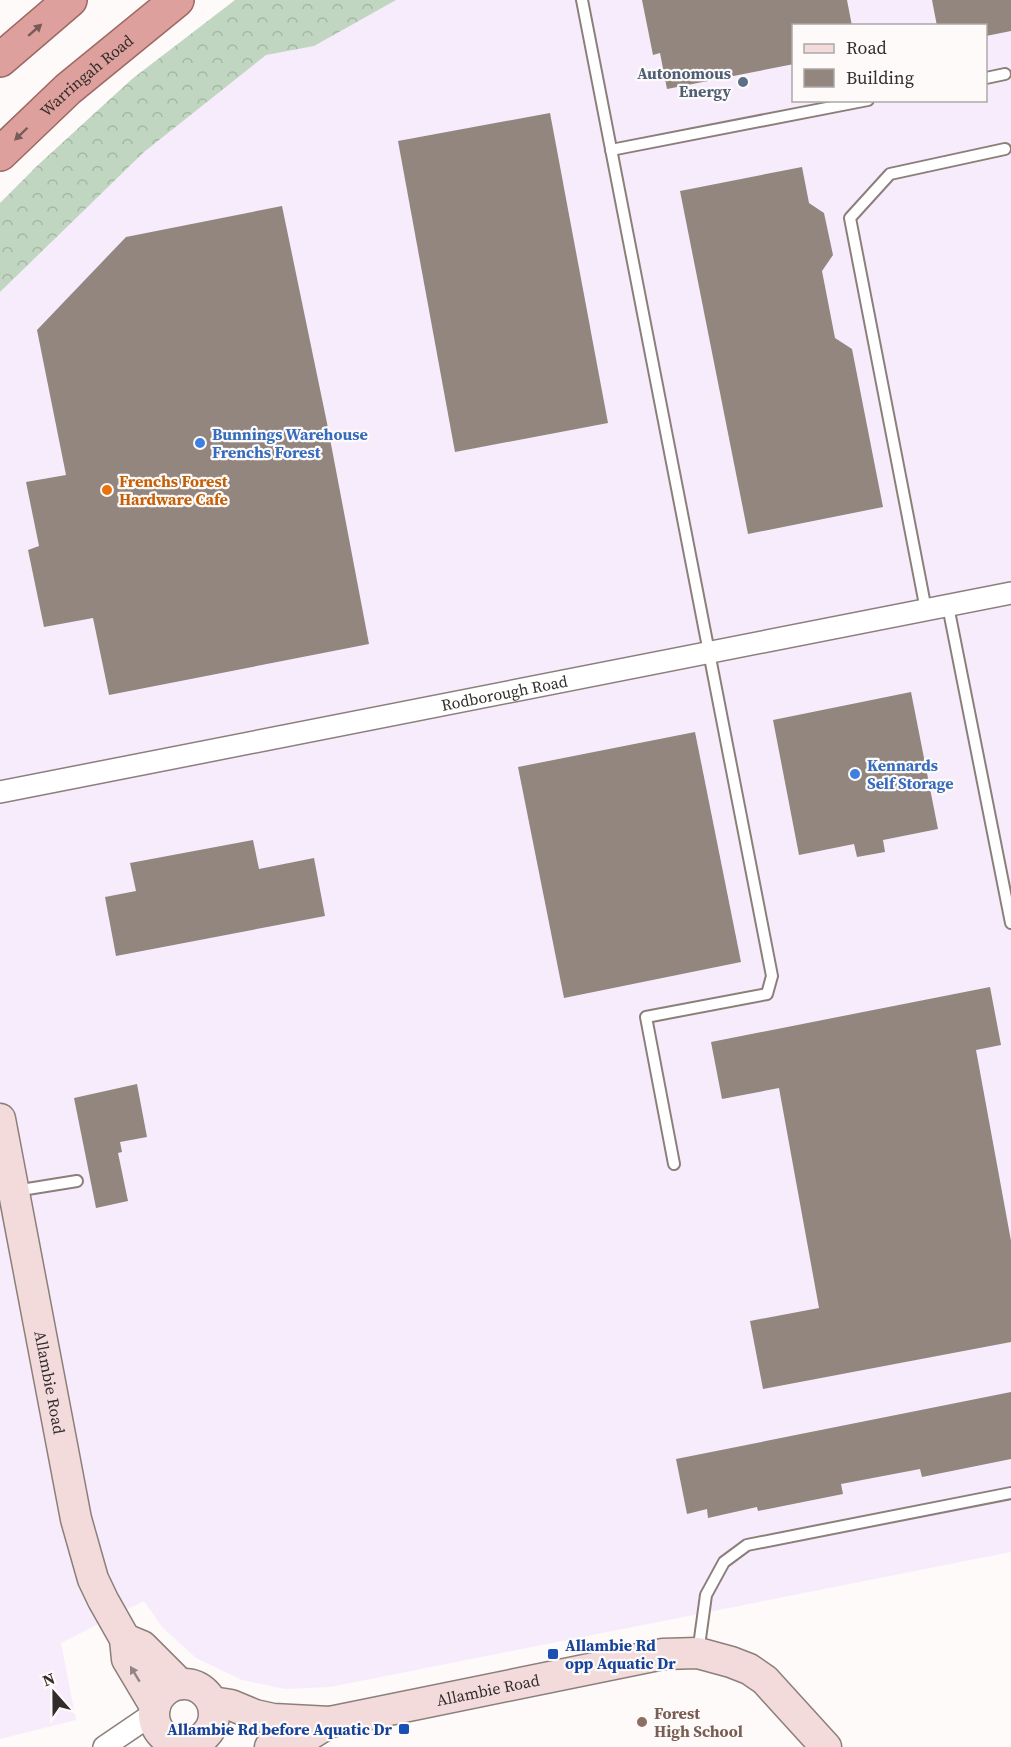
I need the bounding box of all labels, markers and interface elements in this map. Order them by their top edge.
one-way arrow [27,24,42,37]
legend [792,24,987,102]
street label: Warringah Road [35,29,138,121]
text: Road [846,35,887,60]
place label: Autonomous Energy [637,62,731,102]
text: Building [846,65,914,90]
marker: Autonomous Energy [736,75,750,89]
one-way arrow [14,127,29,141]
place label: Bunnings Warehouse Frenchs Forest [212,423,368,463]
marker: Bunnings Warehouse Frenchs Forest [193,436,207,450]
place label: Frenchs Forest Hardware Cafe [119,470,228,510]
marker: Frenchs Forest Hardware Cafe [100,483,114,497]
street label: Rodborough Road [439,670,569,716]
place label: Kennards Self Storage [867,754,954,794]
marker: Kennards Self Storage [848,767,862,781]
street label: Allambie Road [29,1329,71,1436]
place label: Allambie Rd opp Aquatic Dr [565,1634,676,1674]
marker: Allambie Rd opp Aquatic Dr [546,1647,560,1661]
north arrow [24,1663,84,1723]
one-way arrow [130,1666,141,1682]
text: N [39,1667,58,1691]
street label: Allambie Road [434,1668,541,1711]
place label: Forest High School [654,1702,743,1742]
marker: Forest High School [635,1715,649,1729]
place label: Allambie Rd before Aquatic Dr [167,1718,393,1740]
marker: Allambie Rd before Aquatic Dr [397,1722,411,1736]

